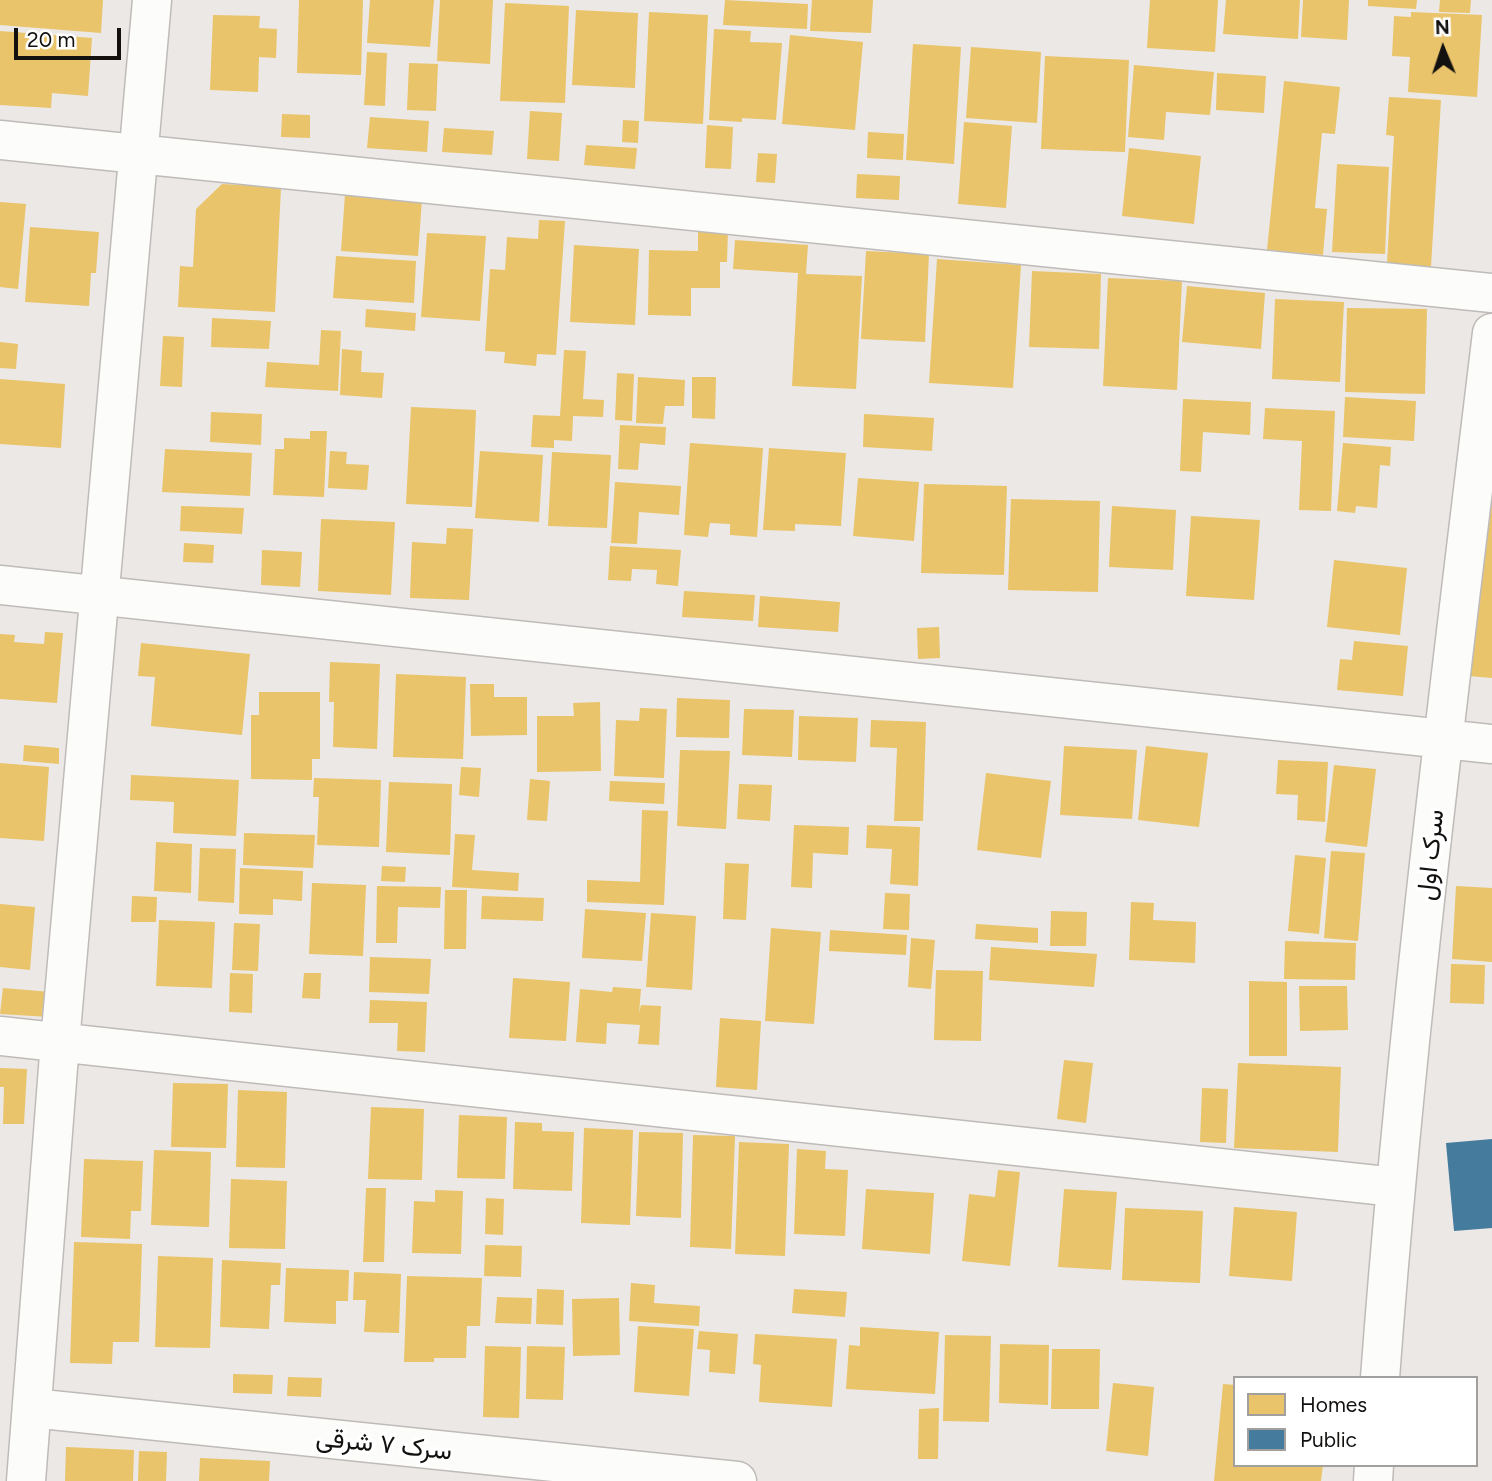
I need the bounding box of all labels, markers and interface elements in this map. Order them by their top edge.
scale bar [18,14,124,58]
north arrow [1408,14,1478,84]
text: N [1435,16,1450,39]
text: 20 m [27,27,75,52]
street label: سرک‌ اول [1411,808,1451,902]
legend [1233,1376,1478,1467]
text: Homes [1300,1392,1367,1417]
street label: سرک ۷ شرقی [314,1422,454,1468]
text: Public [1300,1427,1357,1452]

